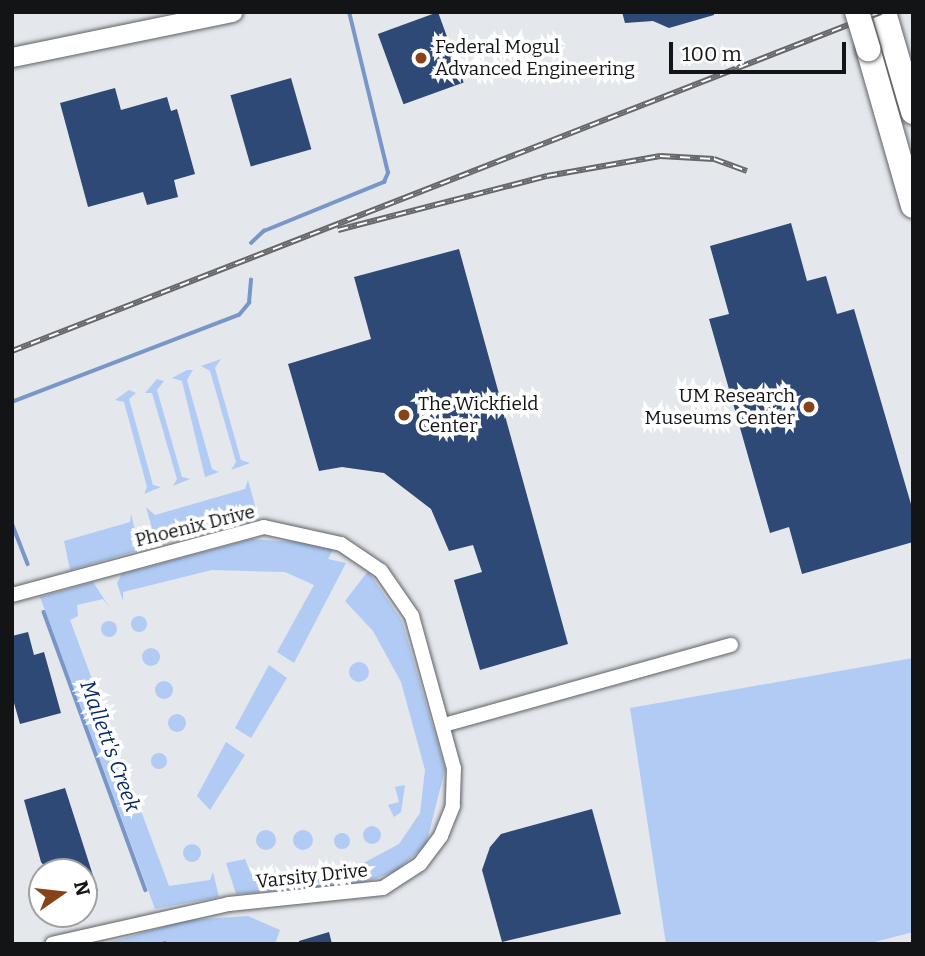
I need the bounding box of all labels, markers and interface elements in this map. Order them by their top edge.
scale bar [673,28,850,72]
place label: Federal Mogul Advanced Engineering [435,36,635,80]
text: 100 m [682,41,742,67]
marker: Federal Mogul Advanced Engineering [413,50,429,66]
place label: UM Research Museums Center [644,385,795,429]
place label: The Wickfield Center [418,393,539,437]
marker: UM Research Museums Center [801,399,817,415]
marker: The Wickfield Center [396,407,412,423]
street label: Phoenix Drive [133,500,257,552]
water label: Mallett's Creek [75,677,145,815]
north arrow [28,858,98,928]
street label: Varsity Drive [255,859,369,893]
text: N [69,878,95,898]

